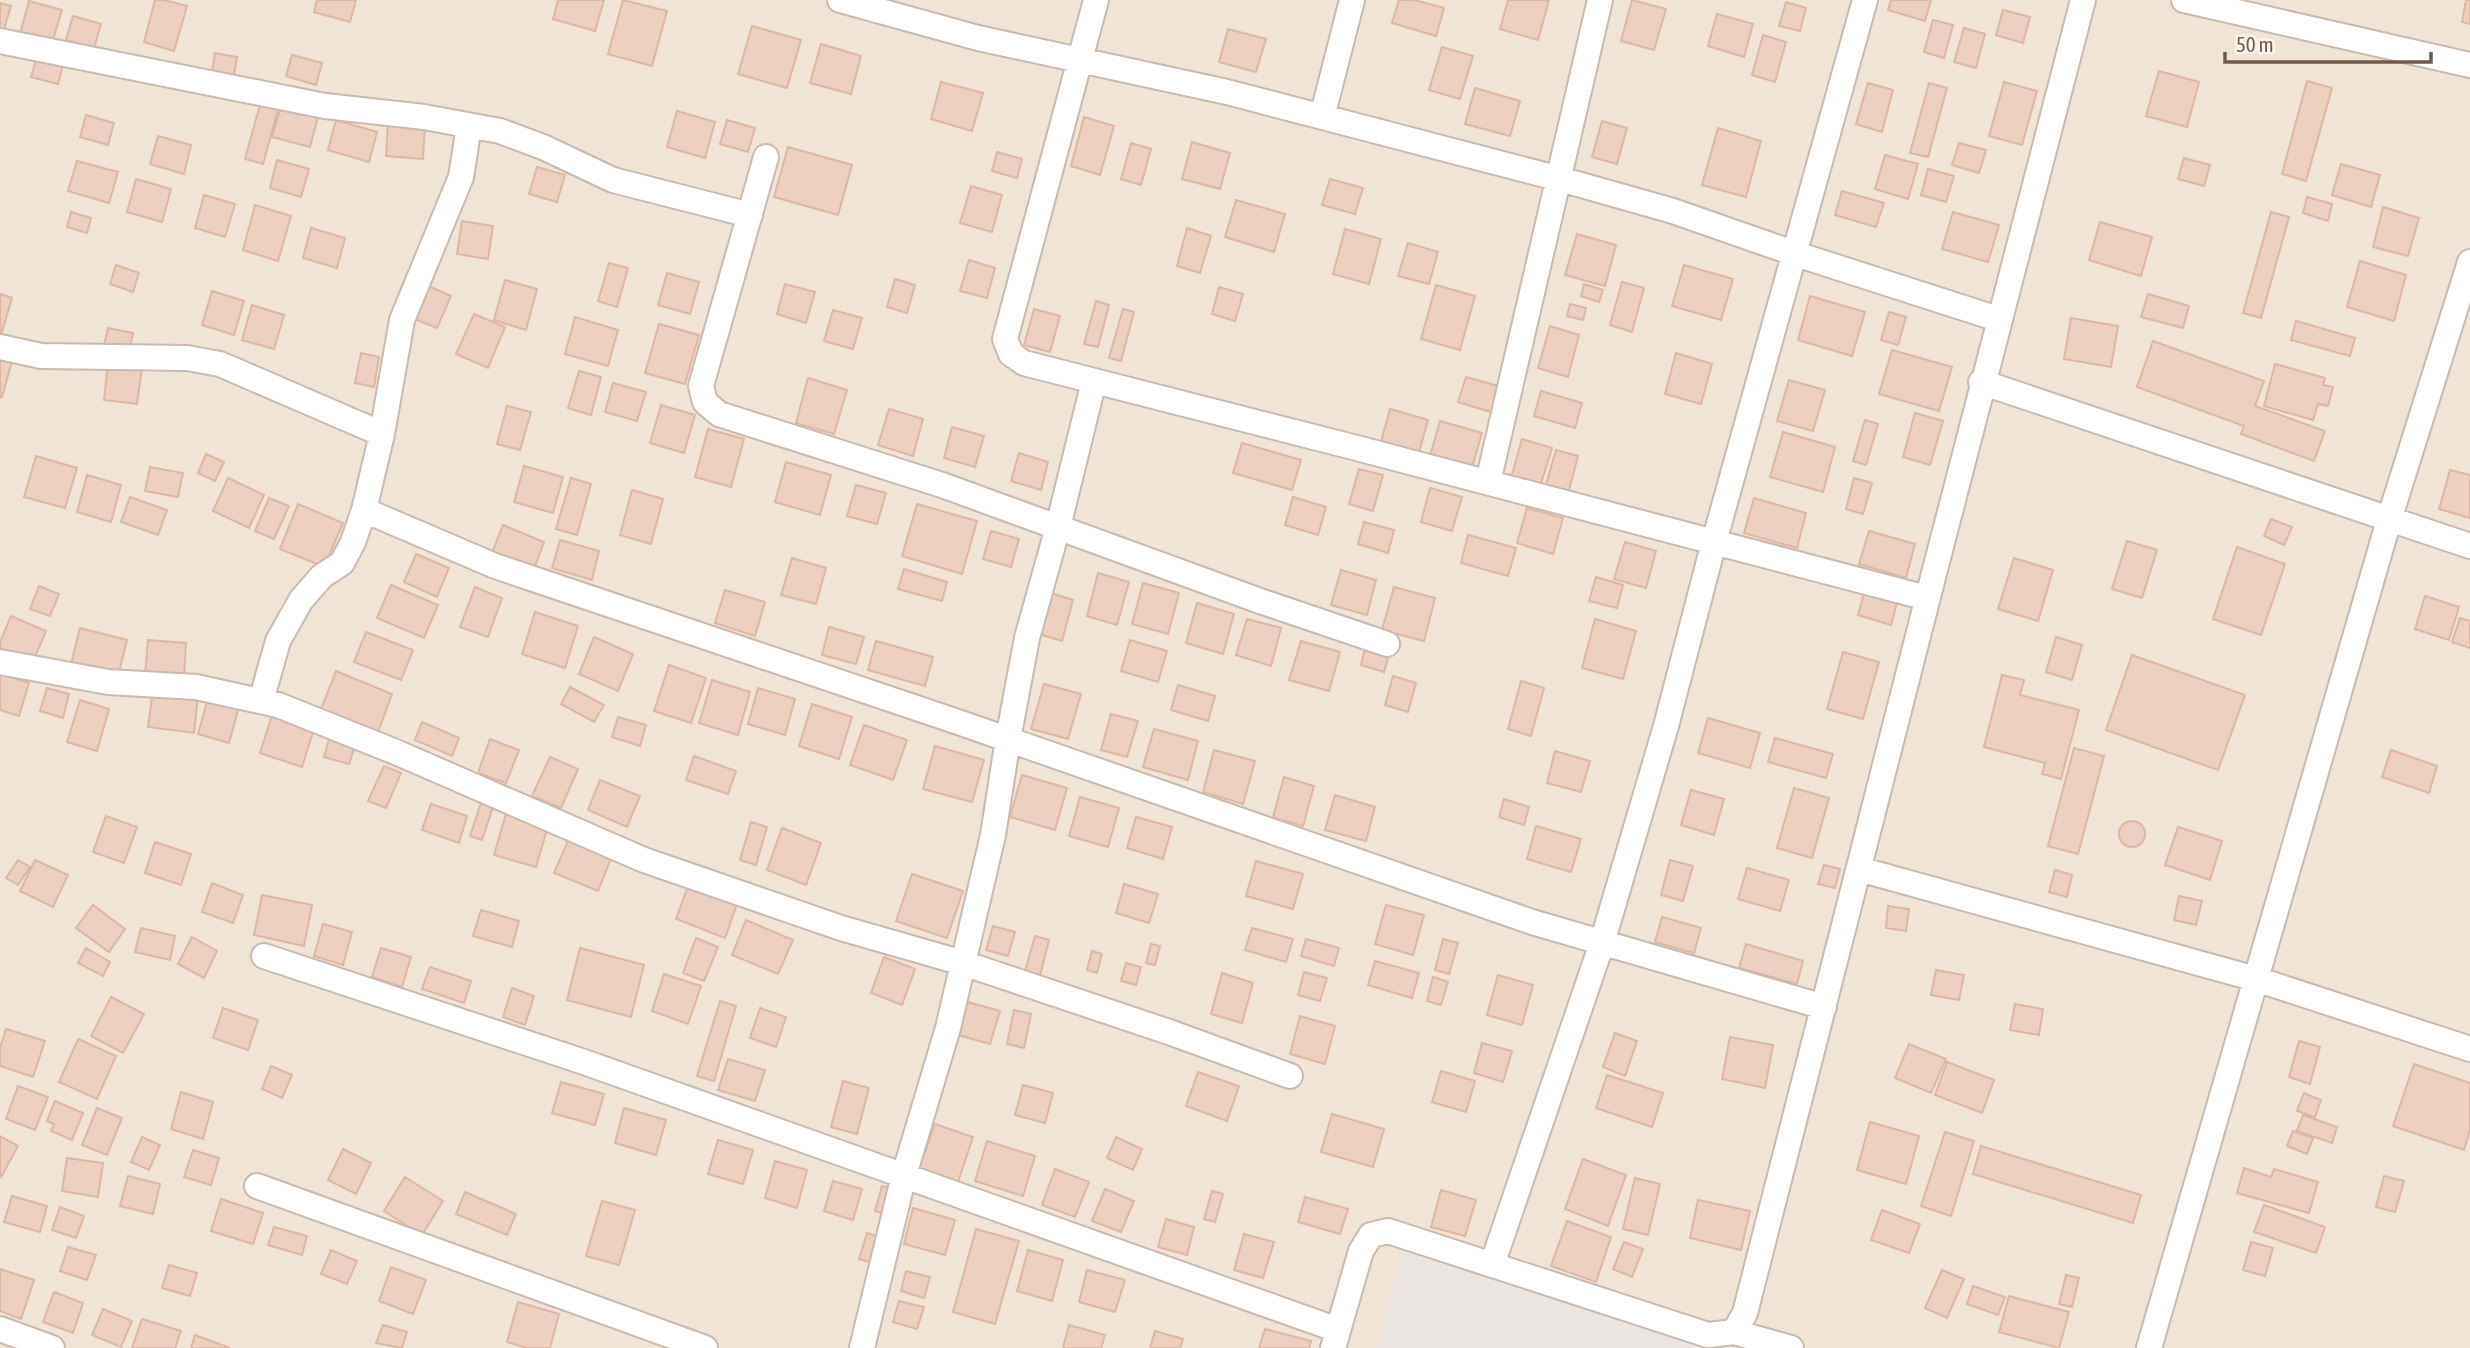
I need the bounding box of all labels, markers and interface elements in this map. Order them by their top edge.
scale bar [2225,21,2432,65]
text: 50 m [2236,32,2274,56]

